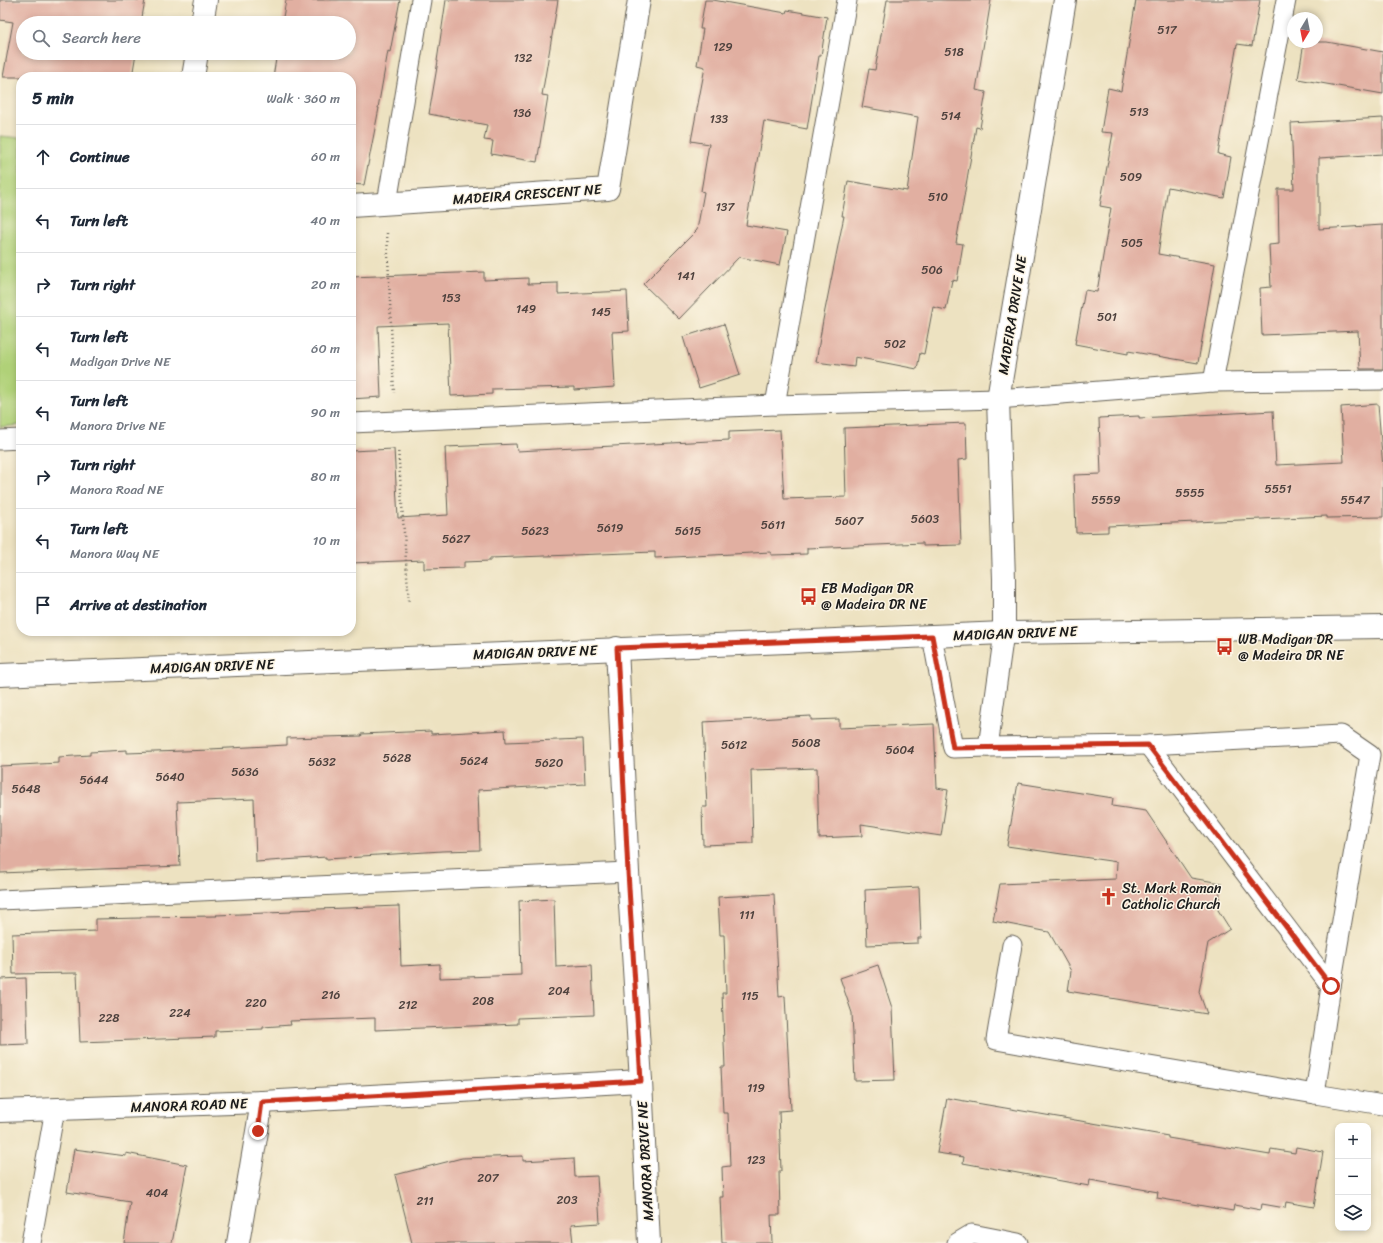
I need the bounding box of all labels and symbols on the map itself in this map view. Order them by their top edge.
north arrow [1287,12,1323,48]
house number: 517 [1157,19,1178,41]
house number: 129 [713,36,733,58]
house number: 518 [944,41,964,63]
house number: 132 [514,47,532,69]
house number: 513 [1129,101,1149,123]
house number: 136 [513,102,531,124]
house number: 514 [941,105,961,127]
house number: 133 [710,108,729,130]
house number: 509 [1120,166,1142,188]
street label: MADEIRA CRESCENT NE [452,177,604,212]
house number: 510 [928,186,948,208]
house number: 137 [716,196,735,218]
house number: 505 [1121,232,1143,254]
street label: MADEIRA DRIVE NE [991,252,1034,377]
house number: 506 [921,259,943,281]
house number: 141 [677,265,695,287]
house number: 153 [441,287,461,309]
house number: 149 [516,298,536,320]
house number: 145 [591,301,611,323]
house number: 501 [1097,306,1117,328]
house number: 502 [884,333,906,355]
house number: 5551 [1264,478,1292,500]
house number: 5555 [1175,482,1205,504]
house number: 5559 [1091,489,1121,511]
house number: 5547 [1340,489,1371,511]
house number: 5603 [911,508,940,530]
house number: 5607 [835,510,864,532]
house number: 5611 [761,514,785,536]
house number: 5619 [597,517,623,539]
house number: 5623 [521,520,549,542]
house number: 5615 [675,520,701,542]
house number: 5627 [442,528,471,550]
place label: EB Madigan DR @ Madeira DR NE [821,576,928,617]
bus stop icon: EB Madigan DR @ Madeira DR NE [798,586,818,606]
street label: MADIGAN DRIVE NE [953,619,1079,648]
place label: WB Madigan DR @ Madeira DR NE [1238,627,1345,668]
bus stop icon: WB Madigan DR @ Madeira DR NE [1215,637,1235,657]
street label: MADIGAN DRIVE NE [473,638,599,667]
street label: MADIGAN DRIVE NE [150,652,276,681]
house number: 5608 [792,732,820,754]
house number: 5612 [721,734,747,756]
house number: 5604 [885,739,915,761]
house number: 5628 [383,747,411,769]
house number: 5624 [460,750,489,772]
house number: 5632 [308,751,336,773]
house number: 5620 [535,752,564,774]
house number: 5636 [231,761,259,783]
house number: 5640 [155,766,185,788]
house number: 5644 [79,769,109,791]
house number: 5648 [12,778,40,800]
place label: St. Mark Roman Catholic Church [1122,876,1222,917]
church icon: St. Mark Roman Catholic Church [1099,886,1119,906]
house number: 111 [739,904,755,926]
route start [1322,977,1340,995]
house number: 204 [548,980,571,1002]
house number: 216 [322,984,341,1006]
house number: 115 [741,985,759,1007]
house number: 208 [472,990,494,1012]
house number: 220 [245,992,267,1014]
house number: 212 [399,994,418,1016]
house number: 224 [169,1002,191,1024]
house number: 228 [98,1007,120,1029]
house number: 119 [747,1077,765,1099]
street label: MANORA ROAD NE [130,1091,249,1120]
street label: MANORA DRIVE NE [630,1099,661,1222]
route end [249,1122,267,1140]
house number: 123 [747,1149,766,1171]
house number: 207 [477,1167,500,1189]
house number: 404 [146,1182,169,1204]
house number: 203 [556,1189,578,1211]
house number: 211 [416,1190,434,1212]

